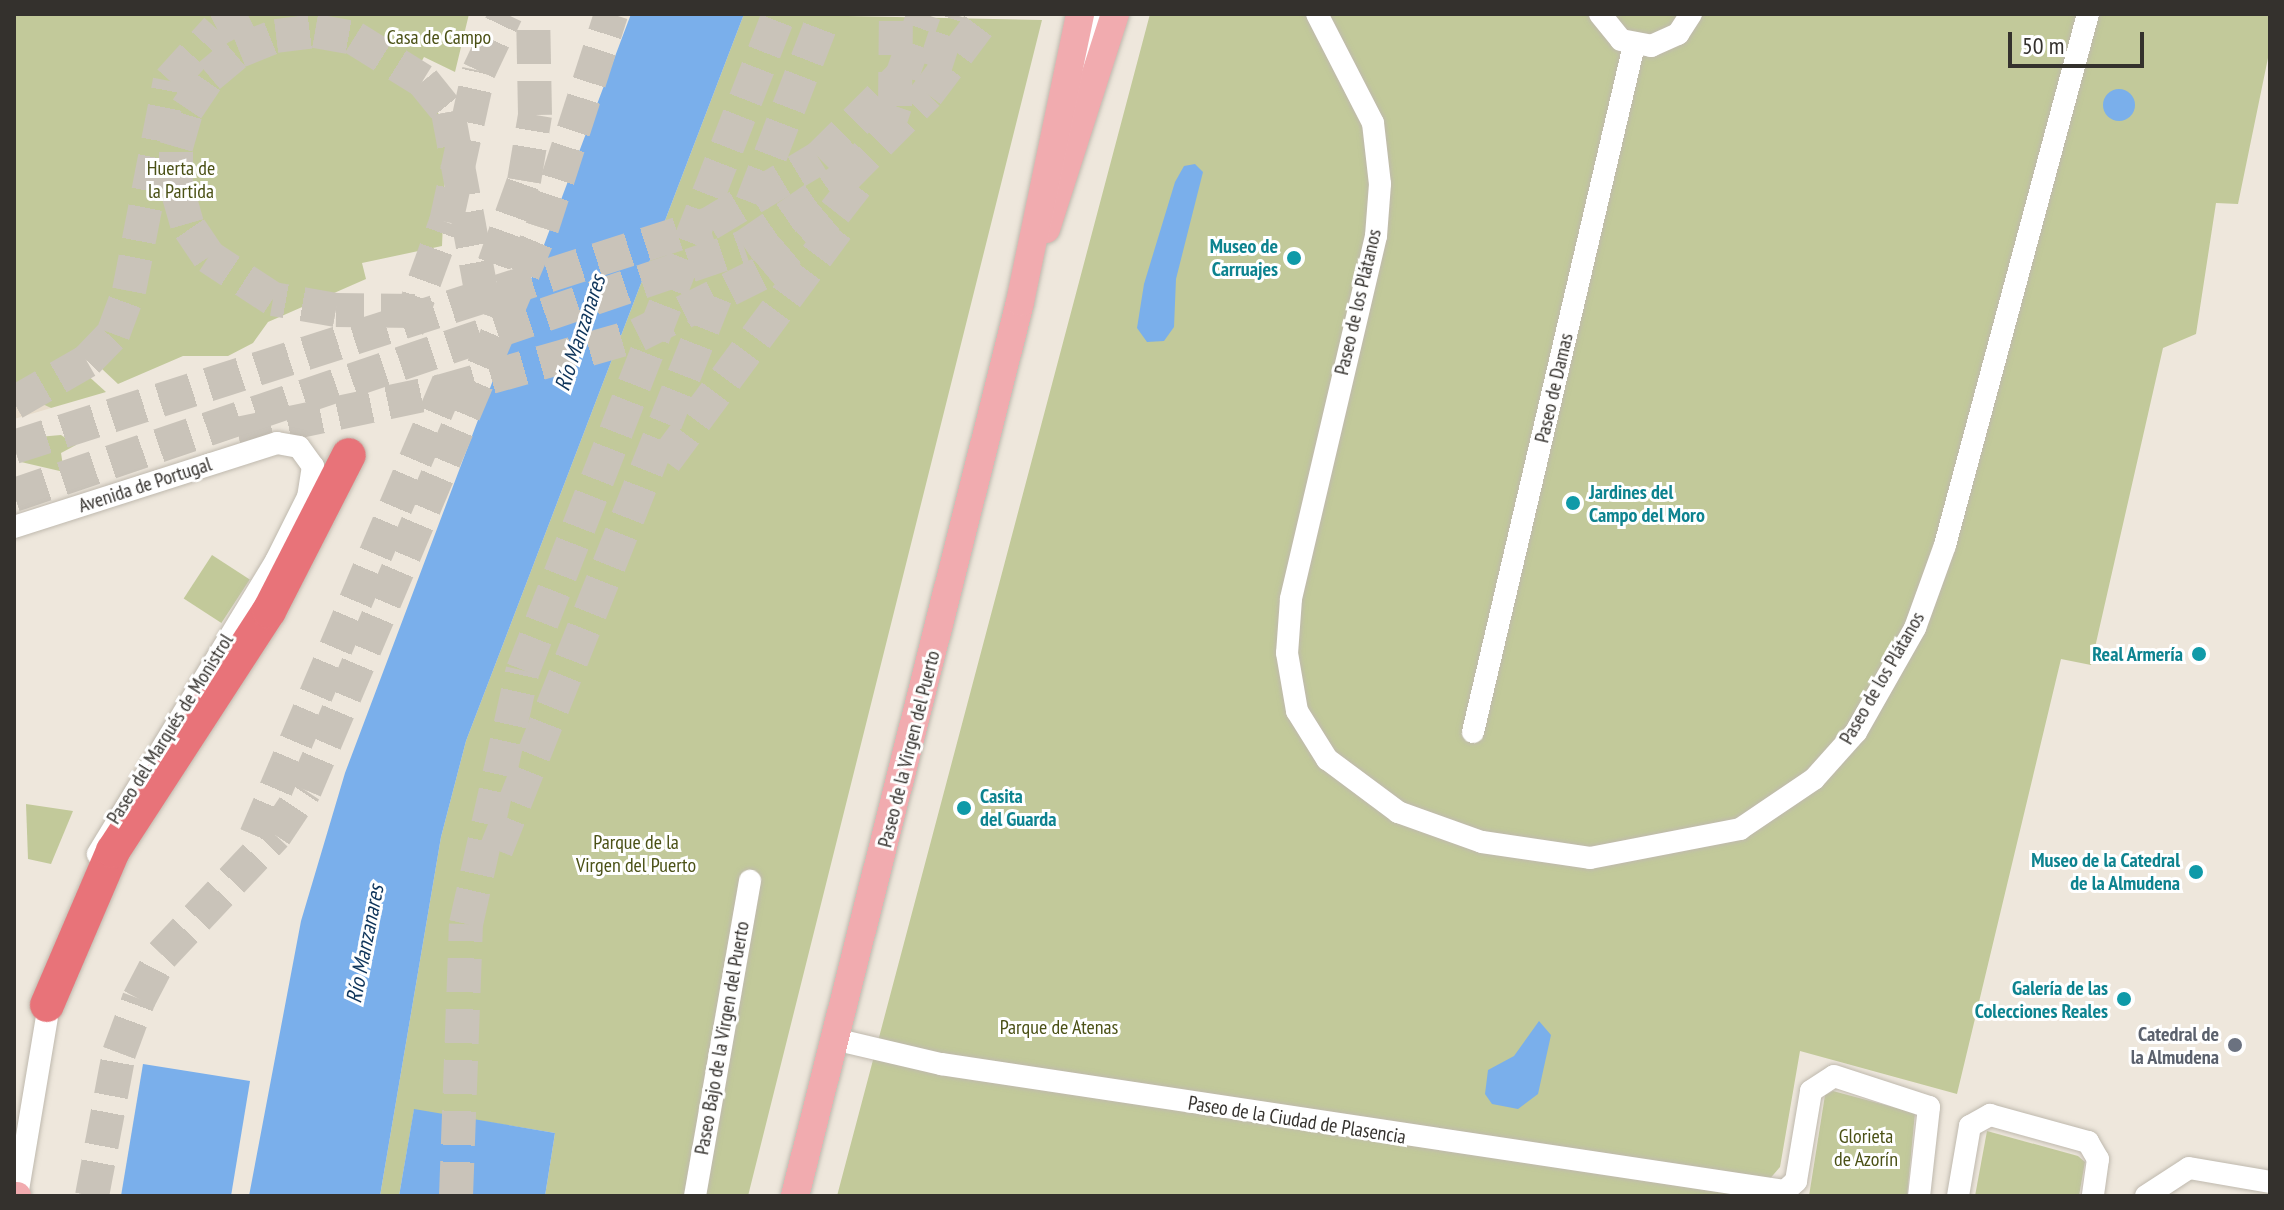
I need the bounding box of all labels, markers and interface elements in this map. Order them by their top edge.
scale bar [2012,16,2148,66]
park label: Casa de Campo [387,25,491,49]
text: 50 m [2022,30,2064,61]
park label: Huerta de la Partida [147,156,215,203]
street label: Paseo de los Plátanos [1330,227,1386,377]
place label: Museo de Carruajes [1210,234,1278,281]
marker: Museo de Carruajes [1285,249,1303,267]
water label: Río Manzanares [549,272,611,394]
street label: Paseo de Damas [1530,331,1578,445]
street label: Avenida de Portugal [75,452,215,518]
place label: Jardines del Campo del Moro [1589,480,1705,527]
marker: Jardines del Campo del Moro [1564,494,1582,512]
street label: Paseo de los Plátanos [1834,607,1930,749]
street label: Paseo del Marqués de Monistrol [102,630,238,828]
place label: Real Armería [2092,642,2183,666]
marker: Real Armería [2190,645,2208,663]
street label: Paseo de la Virgen del Puerto [873,648,945,850]
place label: Casita del Guarda [980,784,1057,831]
marker: Casita del Guarda [955,799,973,817]
park label: Parque de la Virgen del Puerto [576,830,696,877]
place label: Museo de la Catedral de la Almudena [2031,848,2180,895]
marker: Museo de la Catedral de la Almudena [2187,863,2205,881]
water label: Río Manzanares [341,883,389,1005]
street label: Paseo Bajo de la Virgen del Puerto [690,919,754,1157]
place label: Galería de las Colecciones Reales [1975,976,2108,1023]
marker: Galería de las Colecciones Reales [2115,990,2133,1008]
park label: Parque de Atenas [999,1015,1119,1039]
place label: Catedral de la Almudena [2130,1022,2219,1069]
marker: Catedral de la Almudena [2226,1036,2244,1054]
street label: Paseo de la Ciudad de Plasencia [1186,1091,1408,1149]
park label: Glorieta de Azorín [1834,1125,1898,1172]

